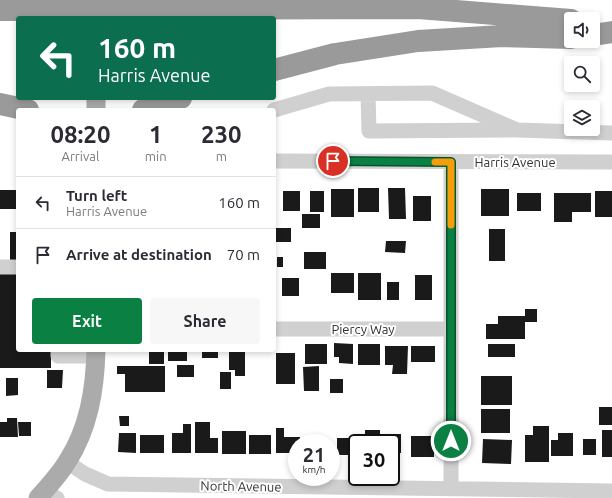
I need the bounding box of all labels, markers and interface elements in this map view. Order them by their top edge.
map controls [564,12,600,136]
button: sound [564,12,600,48]
icon: left [32,32,84,84]
text: 160 m [98,32,176,63]
button: search [564,56,600,92]
text: Harris Avenue [98,65,210,85]
button: layers [564,100,600,136]
text: 08:20 [50,121,110,148]
text: 1 [149,121,162,148]
text: 230 [201,121,242,148]
pin [316,144,350,178]
text: Arrival [61,149,99,163]
text: min [145,149,167,163]
text: m [216,149,227,163]
icon: arrive [322,150,344,172]
street label: Harris Avenue [474,155,556,169]
text: Turn left [66,187,127,204]
icon: left [32,192,54,214]
text: 160 m [218,194,260,211]
text: Harris Avenue [66,204,147,218]
icon: arrive [32,244,54,266]
text: Arrive at destination [66,246,212,263]
text: 70 m [227,246,260,263]
button: Exit [32,298,142,344]
button: Share [150,298,260,344]
street label: Piercy Way [331,322,395,336]
position arrow [430,420,472,462]
speed limit sign: 30 [348,434,400,486]
text: 21 [303,443,325,466]
text: km/h [302,464,326,475]
street label: North Avenue [200,478,282,494]

